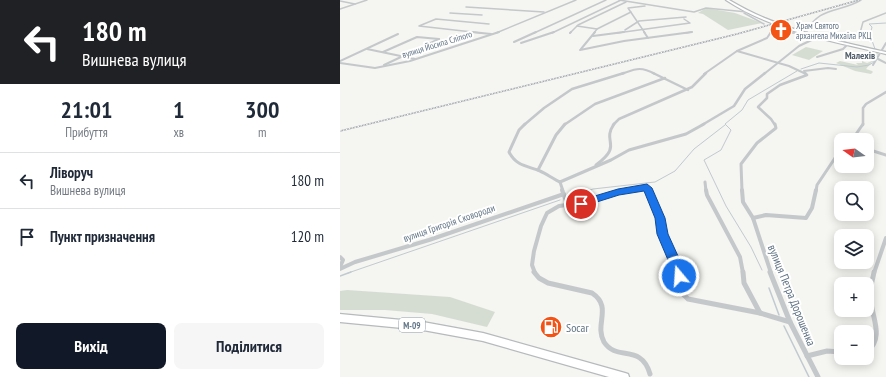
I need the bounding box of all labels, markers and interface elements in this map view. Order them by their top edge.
text: 180 m [82,12,146,49]
icon: left [16,16,68,68]
church icon: Храм Святого архангела Михаїла РКЦ [768,17,794,43]
place label: Храм Святого архангела Михаїла РКЦ [796,20,872,41]
street label: вулиця Йосипа Сліпого [401,28,474,60]
text: Вишнева вулиця [82,48,187,71]
district label: Малехів [845,49,875,62]
text: 21:01 [61,94,112,125]
text: 1 [173,94,184,125]
text: 300 [245,94,279,125]
text: Прибуття [65,124,108,141]
text: хв [173,124,184,141]
text: m [258,124,266,141]
north arrow [834,133,874,173]
map controls [834,133,874,365]
text: Ліворуч [50,163,93,182]
icon: left [16,170,38,192]
text: 180 m [291,171,324,190]
button: search [834,181,874,221]
text: Вишнева вулиця [50,182,126,199]
pin [564,187,598,221]
icon: arrive [570,193,592,215]
street label: вулиця Григорія Сковороди [401,201,497,245]
icon: arrive [16,226,38,248]
text: Пункт призначення [50,227,155,246]
text: 120 m [291,227,324,246]
button: layers [834,229,874,269]
street label: вулиця Петра Дорошенка [765,242,819,348]
position arrow [658,255,700,297]
button: + [834,277,874,317]
fuel station icon: Socar [538,314,564,340]
road number: М-09 [399,318,425,332]
place label: Socar [566,320,589,335]
button: Вихід [16,323,166,369]
button: Поділитися [174,323,324,369]
button: − [834,325,874,365]

